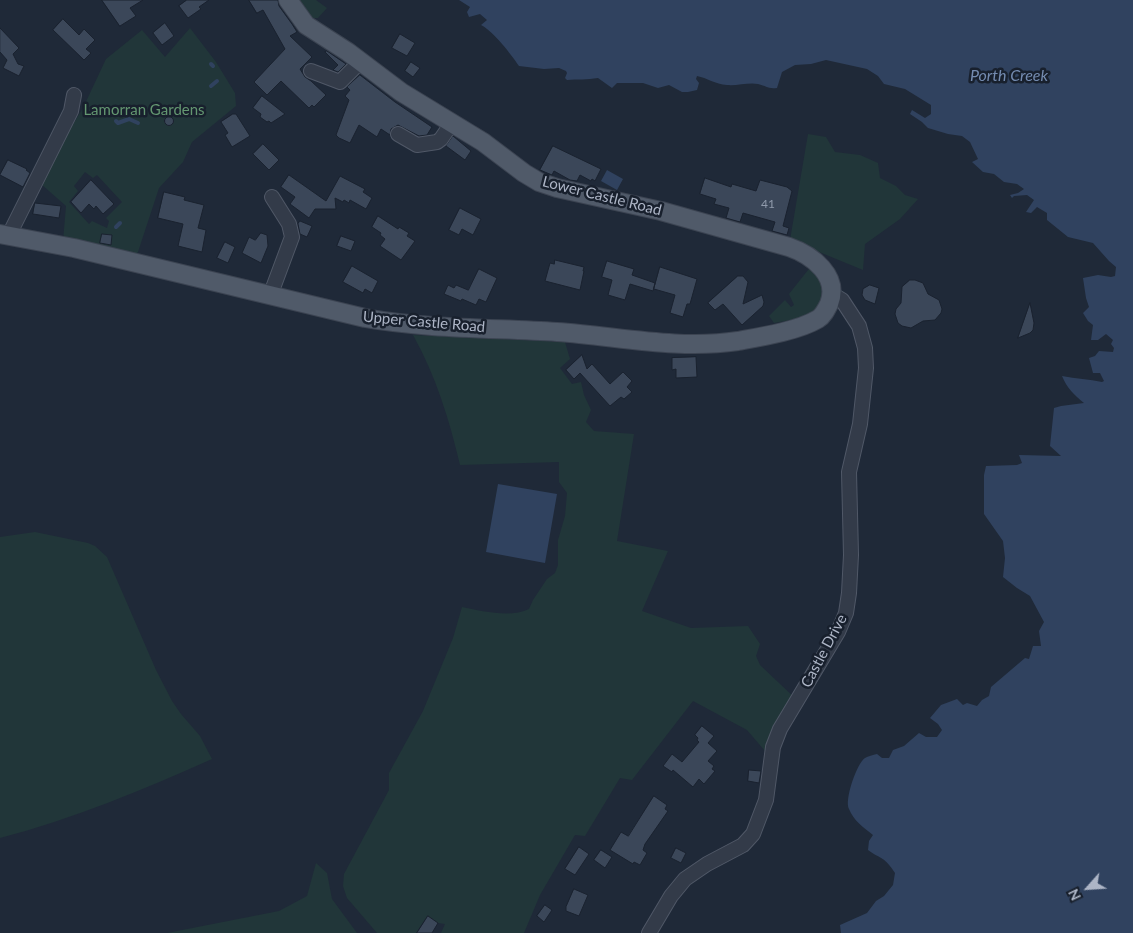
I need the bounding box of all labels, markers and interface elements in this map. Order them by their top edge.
water label: Porth Creek [970,66,1048,86]
park label: Lamorran Gardens [83,101,205,119]
street label: Lower Castle Road [540,172,664,220]
house number: 41 [761,197,775,211]
street label: Upper Castle Road [362,308,486,336]
street label: Castle Drive [797,611,851,691]
north arrow [1063,863,1113,913]
text: N [1064,886,1084,903]

